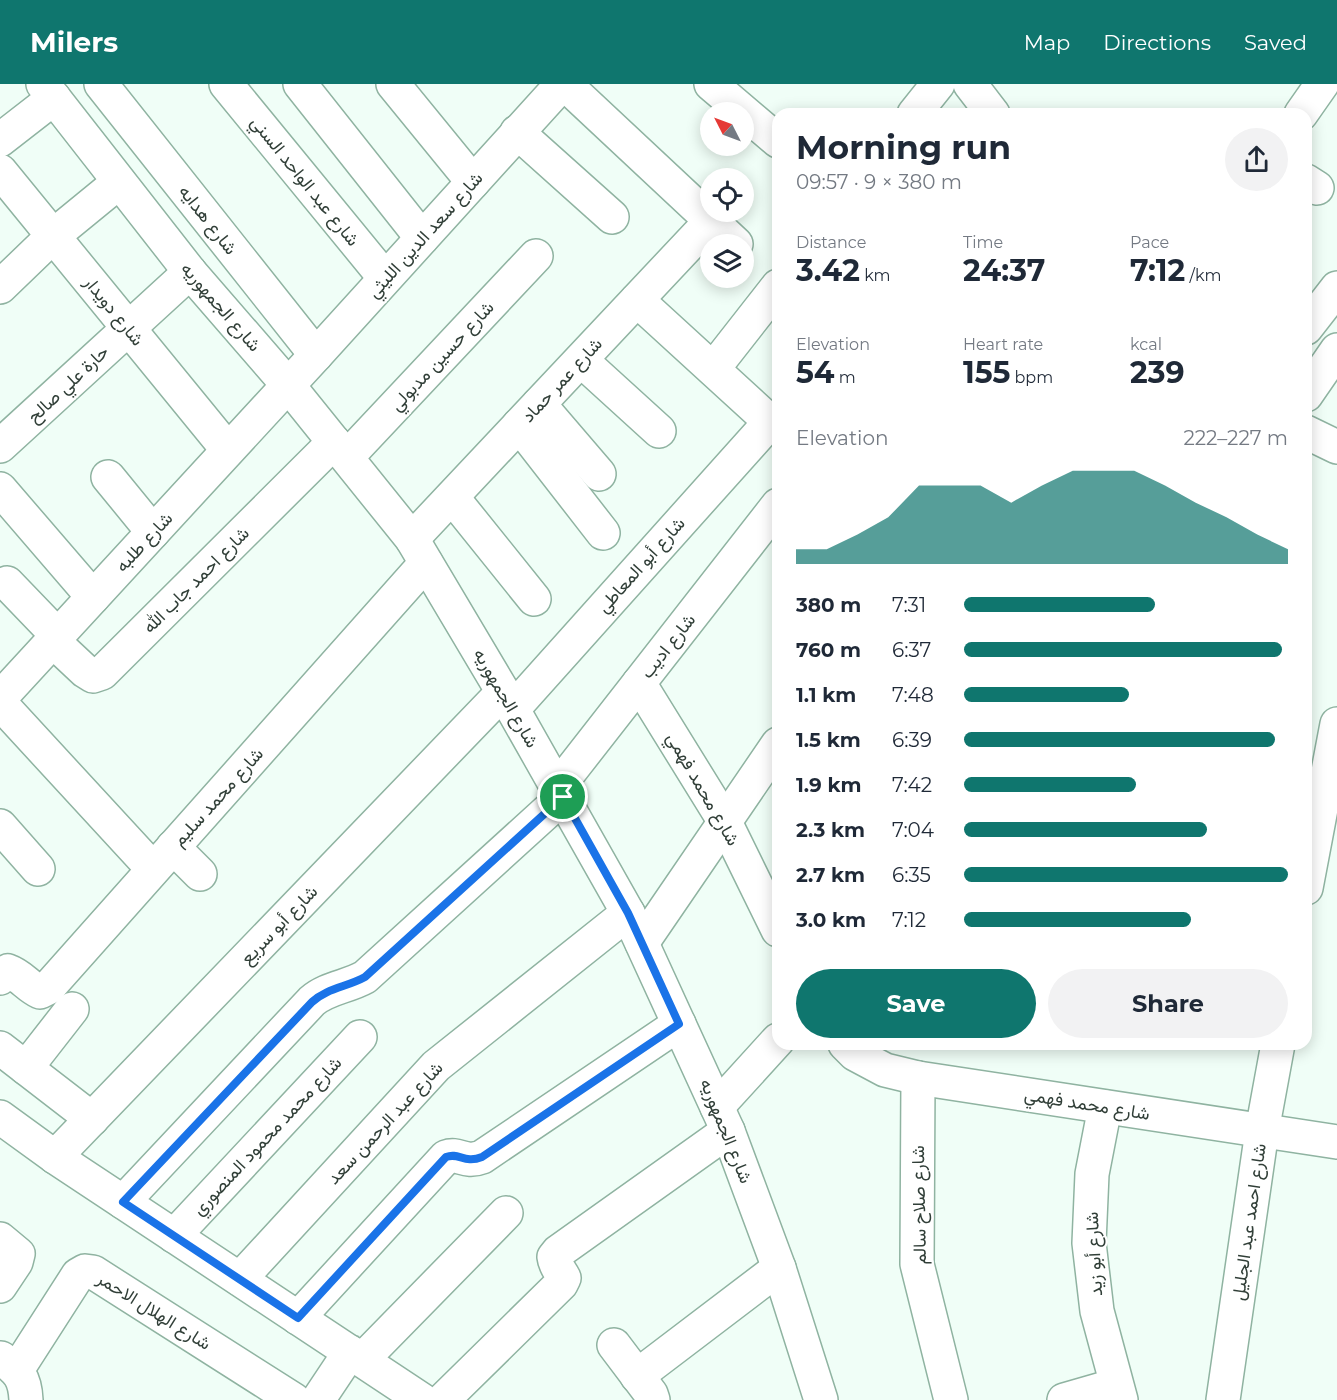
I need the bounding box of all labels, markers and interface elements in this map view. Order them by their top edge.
text: Milers [30,25,118,59]
text: Map [1024,30,1070,55]
text: Directions [1103,30,1211,55]
text: Saved [1244,30,1307,55]
north arrow [700,102,754,156]
map controls [700,102,754,288]
street label: شارع عبد الواحد السني [243,112,364,253]
text: Morning run [796,127,1011,167]
button: share [1225,128,1288,191]
street label: شارع سعد الدين الليثي [363,167,490,305]
button: locate [700,168,754,222]
text: 09:57 · 9 × 380 m [796,170,962,194]
street label: شارع هدايه [173,181,242,260]
text: Distance [796,233,866,252]
text: Time [963,233,1003,252]
text: Pace [1130,233,1169,252]
button: layers [700,234,754,288]
text: 3.42 [796,252,860,289]
text: 24:37 [963,252,1045,289]
text: 7:12 [1130,252,1185,289]
street label: شارع الجمهوريه [176,258,266,357]
text: km [860,266,891,285]
text: /km [1185,266,1221,285]
street label: شارع دويدار [78,271,149,351]
street label: شارع حسين مدبولي [385,296,502,418]
street label: شارع عمر حماد [517,333,608,428]
text: Elevation [796,335,870,354]
text: Heart rate [963,335,1043,354]
text: kcal [1130,335,1162,354]
street label: حارة علي صالح [23,341,116,430]
text: 54 [796,354,835,391]
text: 155 [963,354,1010,391]
text: 239 [1130,354,1185,391]
text: m [835,368,856,387]
text: bpm [1010,368,1053,387]
text: Elevation [796,426,888,450]
text: 222–227 m [1183,426,1288,450]
street label: شارع طلبه [111,507,178,577]
street label: شارع أبو المعاطي [592,513,693,620]
street label: شارع احمد جاب الله [138,522,255,639]
text: 380 m [796,593,861,617]
text: 7:31 [892,593,926,617]
street label: شارع اديب [636,609,701,683]
text: 760 m [796,638,861,662]
text: 6:37 [892,638,931,662]
street label: شارع الجمهوريه [468,644,543,752]
text: 1.1 km [796,683,856,707]
text: 7:48 [892,683,934,707]
text: 1.5 km [796,728,861,752]
text: 6:39 [892,728,932,752]
street label: شارع محمد فهمي [658,729,744,851]
street label: شارع محمد سليم [168,743,269,852]
pin [537,771,588,822]
text: 1.9 km [796,773,862,797]
text: 7:42 [892,773,932,797]
icon: arrive [546,780,579,813]
text: 2.3 km [796,818,865,842]
text: 7:04 [892,818,934,842]
text: 2.7 km [796,863,865,887]
text: 6:35 [892,863,931,887]
street label: شارع أبو سريع [236,881,323,970]
text: 3.0 km [796,908,866,932]
text: 7:12 [892,908,926,932]
button: Save [796,969,1036,1038]
button: Share [1048,969,1288,1038]
street label: شارع محمد محمود المنصوري [188,1052,349,1223]
street label: شارع عبد الرحمن سعد [322,1057,448,1190]
street label: شارع الجمهوريه [694,1075,757,1187]
street label: شارع محمد فهمي [1022,1083,1151,1129]
street label: شارع احمد عبد الجليل [1227,1142,1272,1302]
street label: شارع صلاح سالم [907,1145,932,1265]
street label: شارع أبو زيد [1081,1211,1108,1297]
street label: شارع الهلال الاحمر [92,1267,215,1356]

